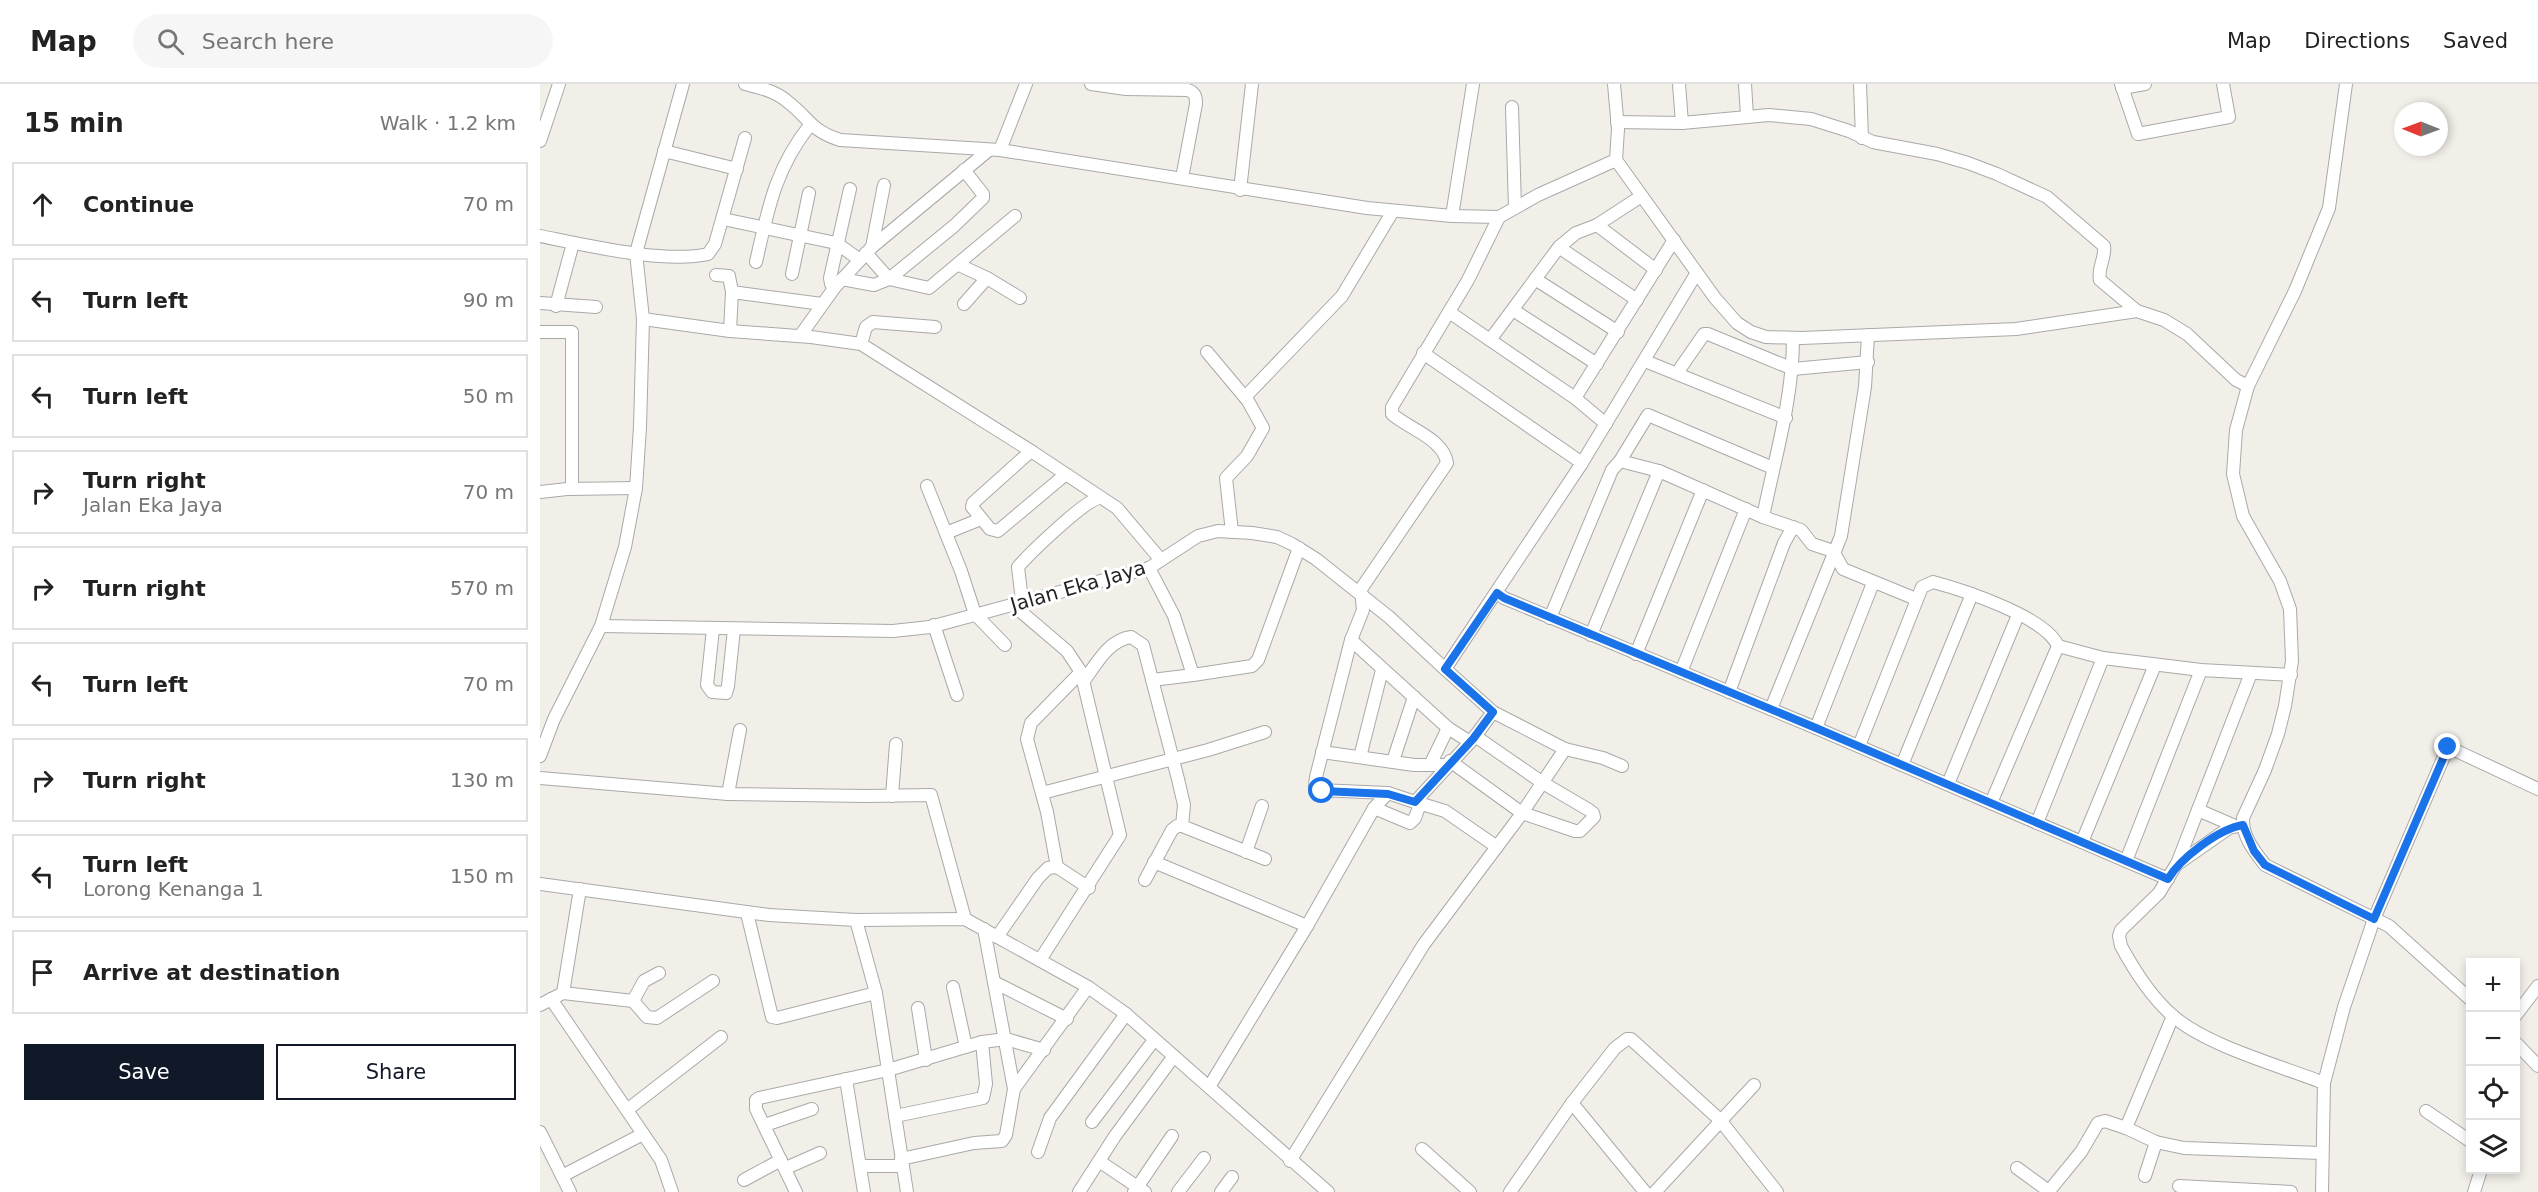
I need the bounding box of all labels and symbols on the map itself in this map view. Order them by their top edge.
north arrow [2394,102,2448,156]
street label: Jalan Eka Jaya [1006,555,1148,617]
route end [2434,733,2460,759]
route start [1308,777,1334,803]

